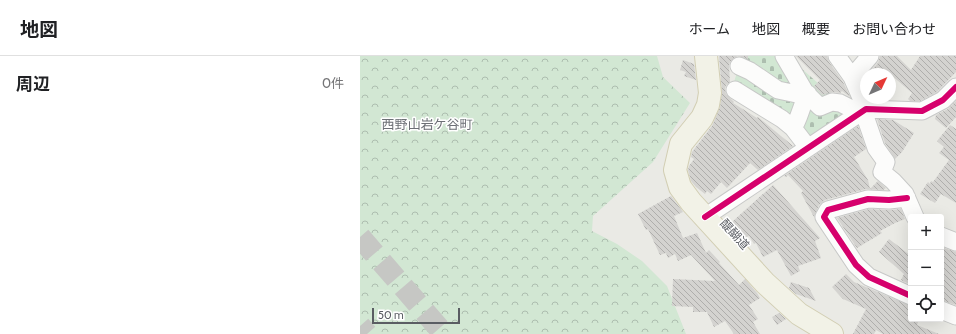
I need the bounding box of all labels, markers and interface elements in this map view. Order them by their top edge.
text: 地図 [20,18,58,41]
text: ホーム [688,20,730,38]
text: 地図 [752,20,780,38]
text: 概要 [802,20,830,38]
text: お問い合わせ [852,20,936,38]
north arrow [860,68,896,104]
text: 周辺 [16,74,50,94]
text: 0件 [322,75,344,91]
district label: 西野山岩ケ谷町 [381,116,473,132]
map controls [908,214,944,322]
button: + [908,214,944,250]
street label: 醍醐道 [717,216,753,252]
button: − [908,250,944,286]
button: locate [908,286,944,322]
scale bar [372,306,460,325]
text: 50 m [378,308,404,322]

